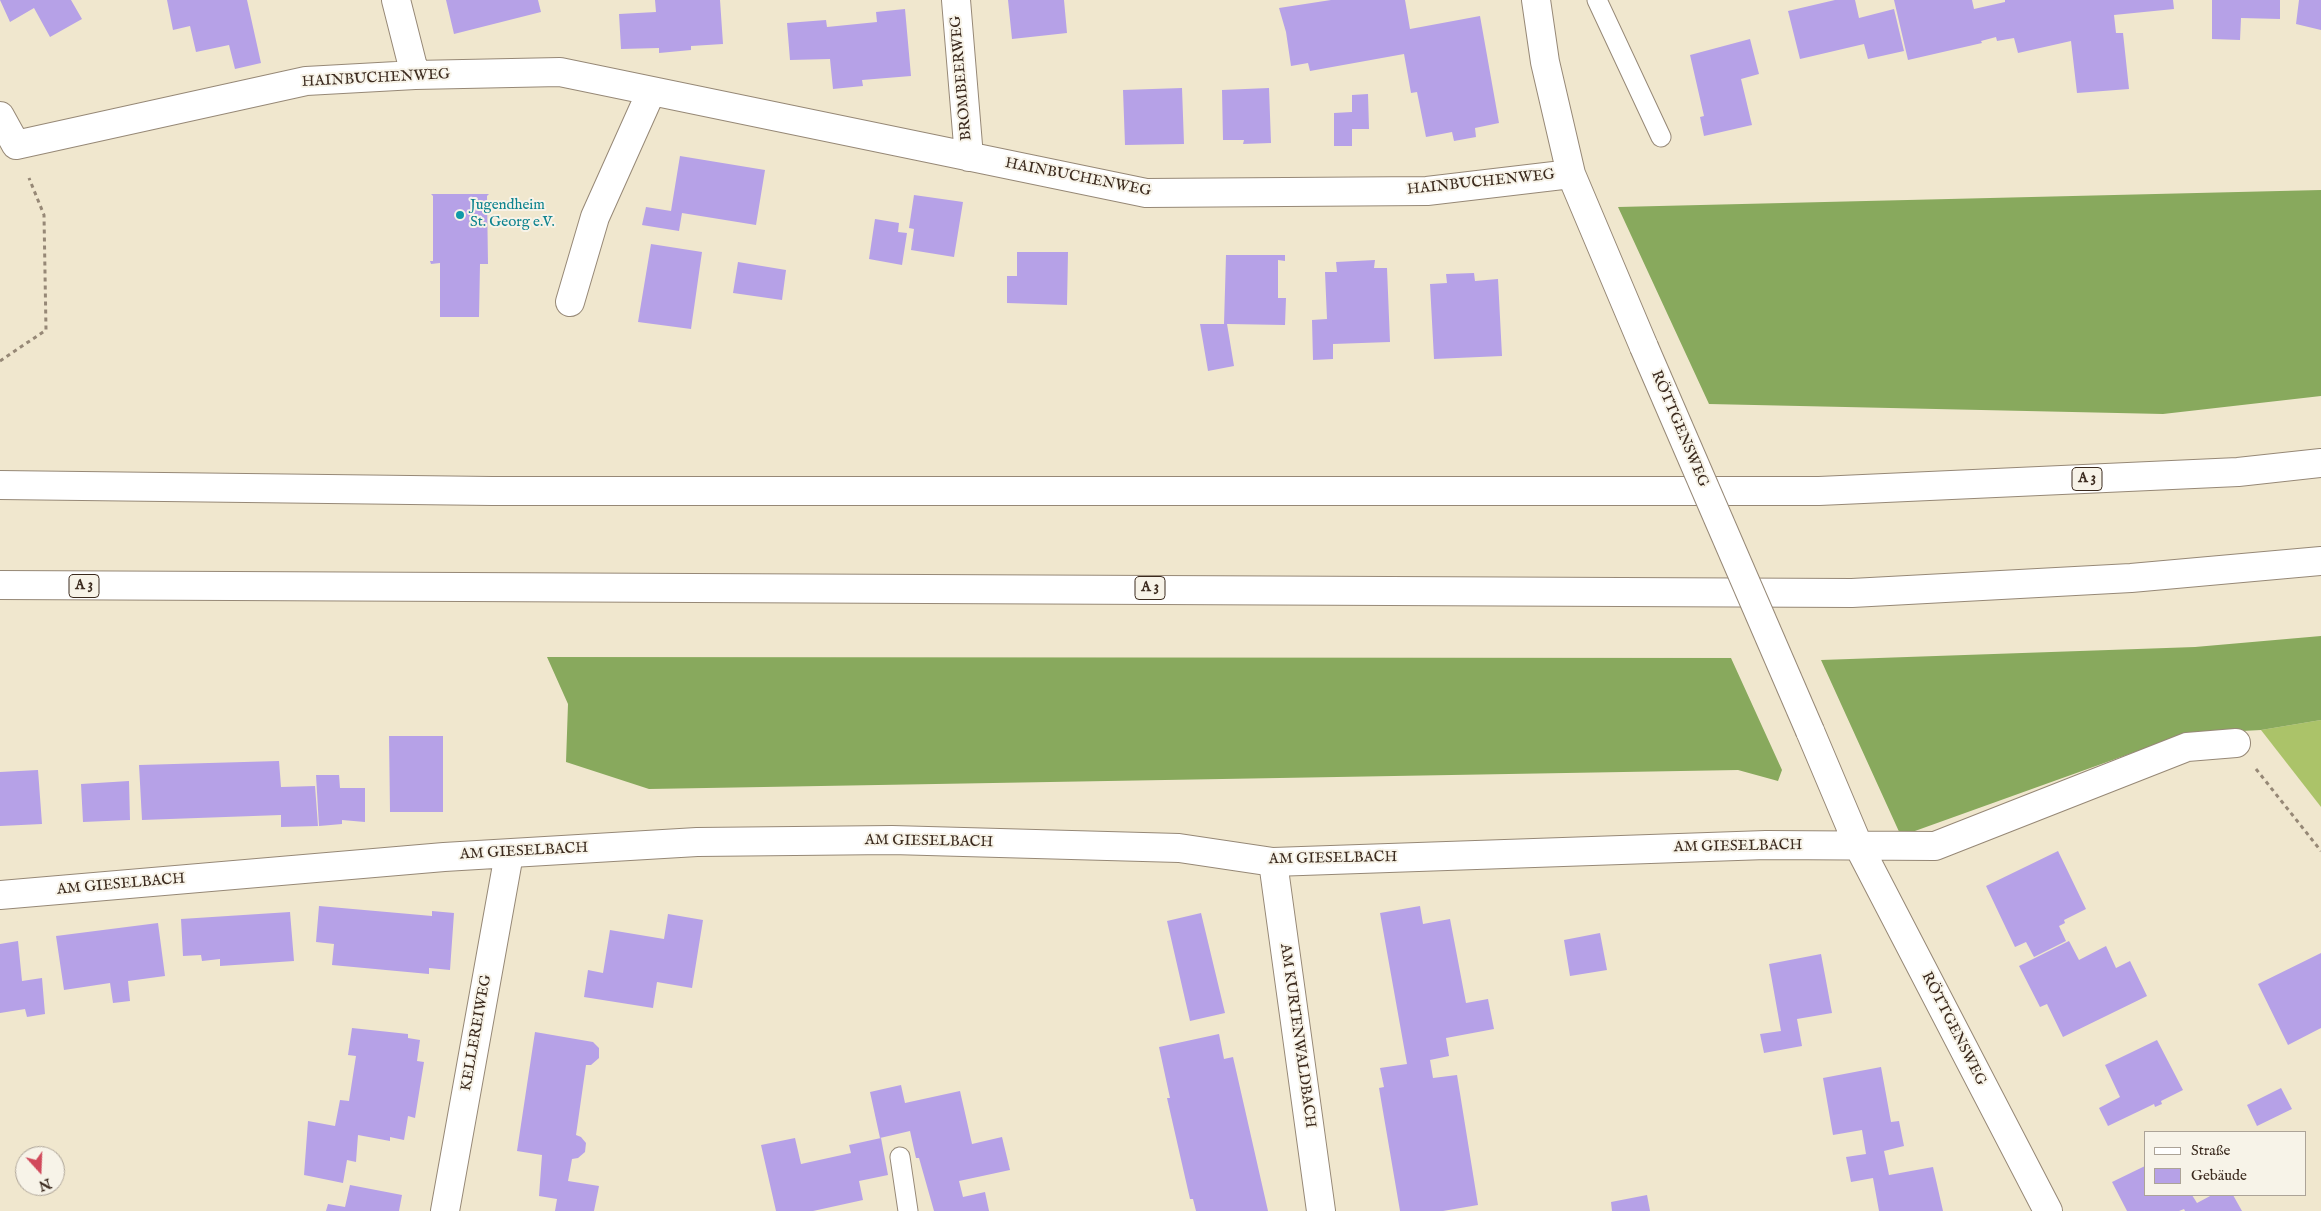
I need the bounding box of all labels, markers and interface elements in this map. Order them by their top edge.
street label: BROMBEERWEG [948,15,976,141]
street label: HAINBUCHENWEG [301,66,451,92]
street label: HAINBUCHENWEG [1003,155,1153,201]
street label: HAINBUCHENWEG [1406,166,1556,200]
place label: Jugendheim St. Georg e.V. [470,197,555,232]
marker: Jugendheim St. Georg e.V. [454,209,466,221]
street label: RÖTTGENSWEG [1646,368,1712,490]
road number: A 3 [2072,468,2102,490]
road number: A 3 [69,574,99,598]
road number: A 3 [1135,576,1165,600]
street label: AM GIESELBACH [865,832,993,852]
street label: AM GIESELBACH [1674,837,1802,857]
street label: AM GIESELBACH [459,840,589,864]
street label: AM GIESELBACH [1269,849,1397,869]
street label: AM GIESELBACH [56,870,186,900]
street label: AM KURTENWALDBACH [1275,943,1319,1129]
street label: RÖTTGENSWEG [1917,969,1989,1089]
street label: KELLEREIWEG [458,973,496,1093]
legend [2144,1131,2306,1196]
text: Straße [2191,1141,2230,1160]
north arrow [15,1146,65,1196]
text: Gebäude [2191,1166,2247,1185]
text: N [36,1174,54,1195]

